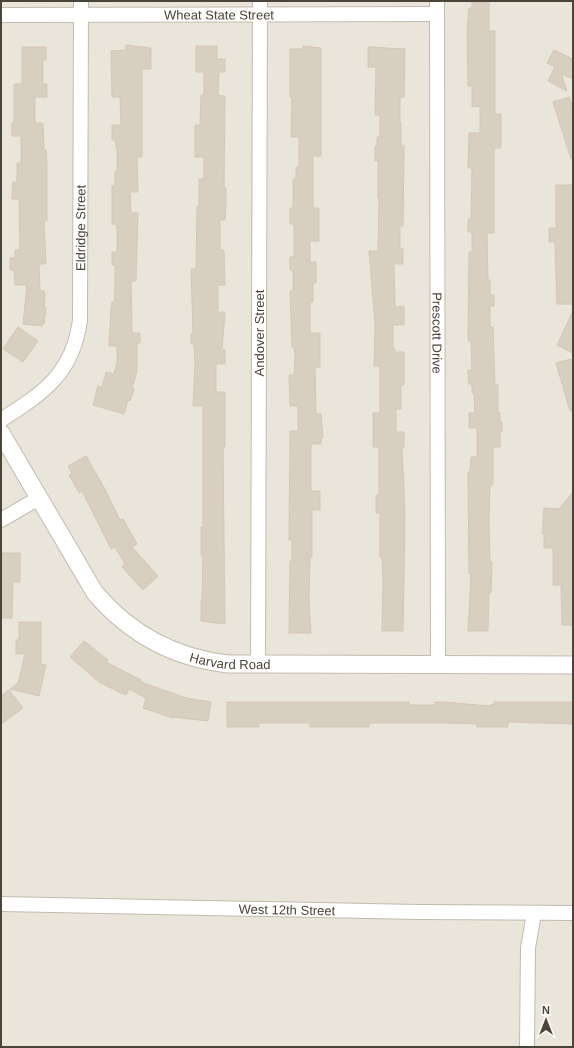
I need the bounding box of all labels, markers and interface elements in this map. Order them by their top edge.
street label: Wheat State Street [164,7,274,23]
street label: Eldridge Street [73,184,88,271]
street label: Andover Street [252,289,267,376]
street label: Prescott Drive [429,292,445,374]
street label: Harvard Road [188,650,270,672]
street label: West 12th Street [238,902,336,918]
north arrow [526,1000,566,1040]
text: N [542,1004,550,1016]

